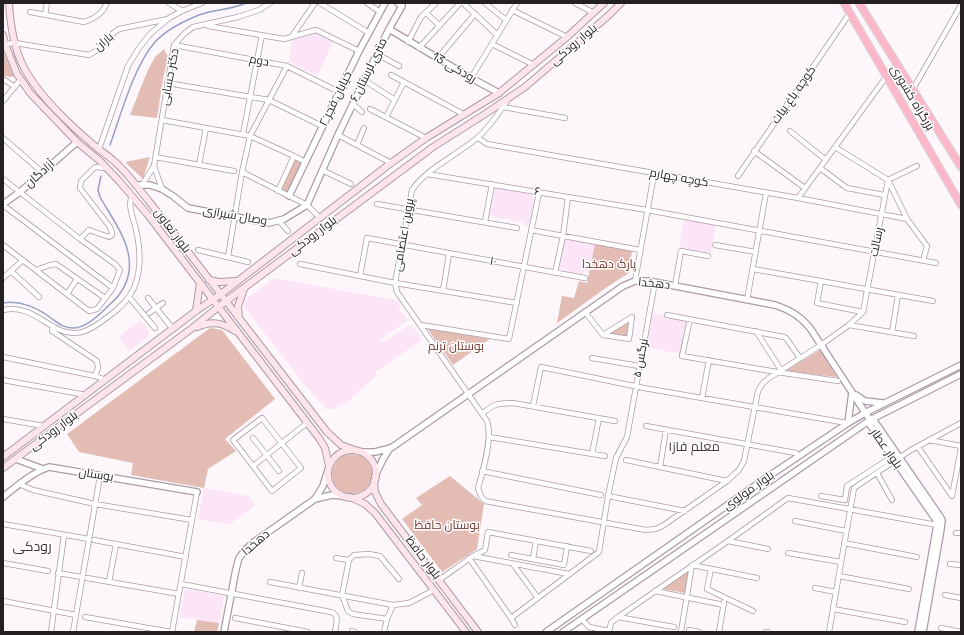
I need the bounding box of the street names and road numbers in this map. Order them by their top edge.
street label: بلوار رودکی [548,21,600,69]
street label: باران [91,30,117,54]
street label: ۶ متری لرستان [347,36,391,104]
street label: دکتر حسابی [157,47,183,107]
street label: رودکی 13 [429,50,479,86]
street label: دوم [248,52,270,70]
street label: کوچه باغ بیات [769,63,819,127]
street label: بزرگراه کشوری [887,63,937,133]
street label: خیابان فجر ۲ [317,69,355,129]
street label: آزادگان [22,157,58,191]
street label: کوچه چهارم [648,166,710,190]
street label: ۶ [533,184,541,200]
street label: پروین اعتصامی [390,197,418,273]
street label: وصال شیرازی [202,203,268,229]
street label: بلوار تعاون [151,206,193,256]
street label: بلوار رودکی [286,213,340,259]
street label: رسالت [867,226,887,258]
street label: ۱۰ [488,254,498,270]
street label: دهخدا [637,275,671,293]
street label: نرگس ۵ [630,337,652,379]
street label: بلوار رودکی [27,408,81,454]
street label: بلوار عطار [867,426,905,472]
street label: بوستان [78,465,114,485]
street label: بلوار مولوی [721,468,777,514]
street label: دهخدا [239,527,273,559]
street label: بلوار حافظ [402,534,444,582]

